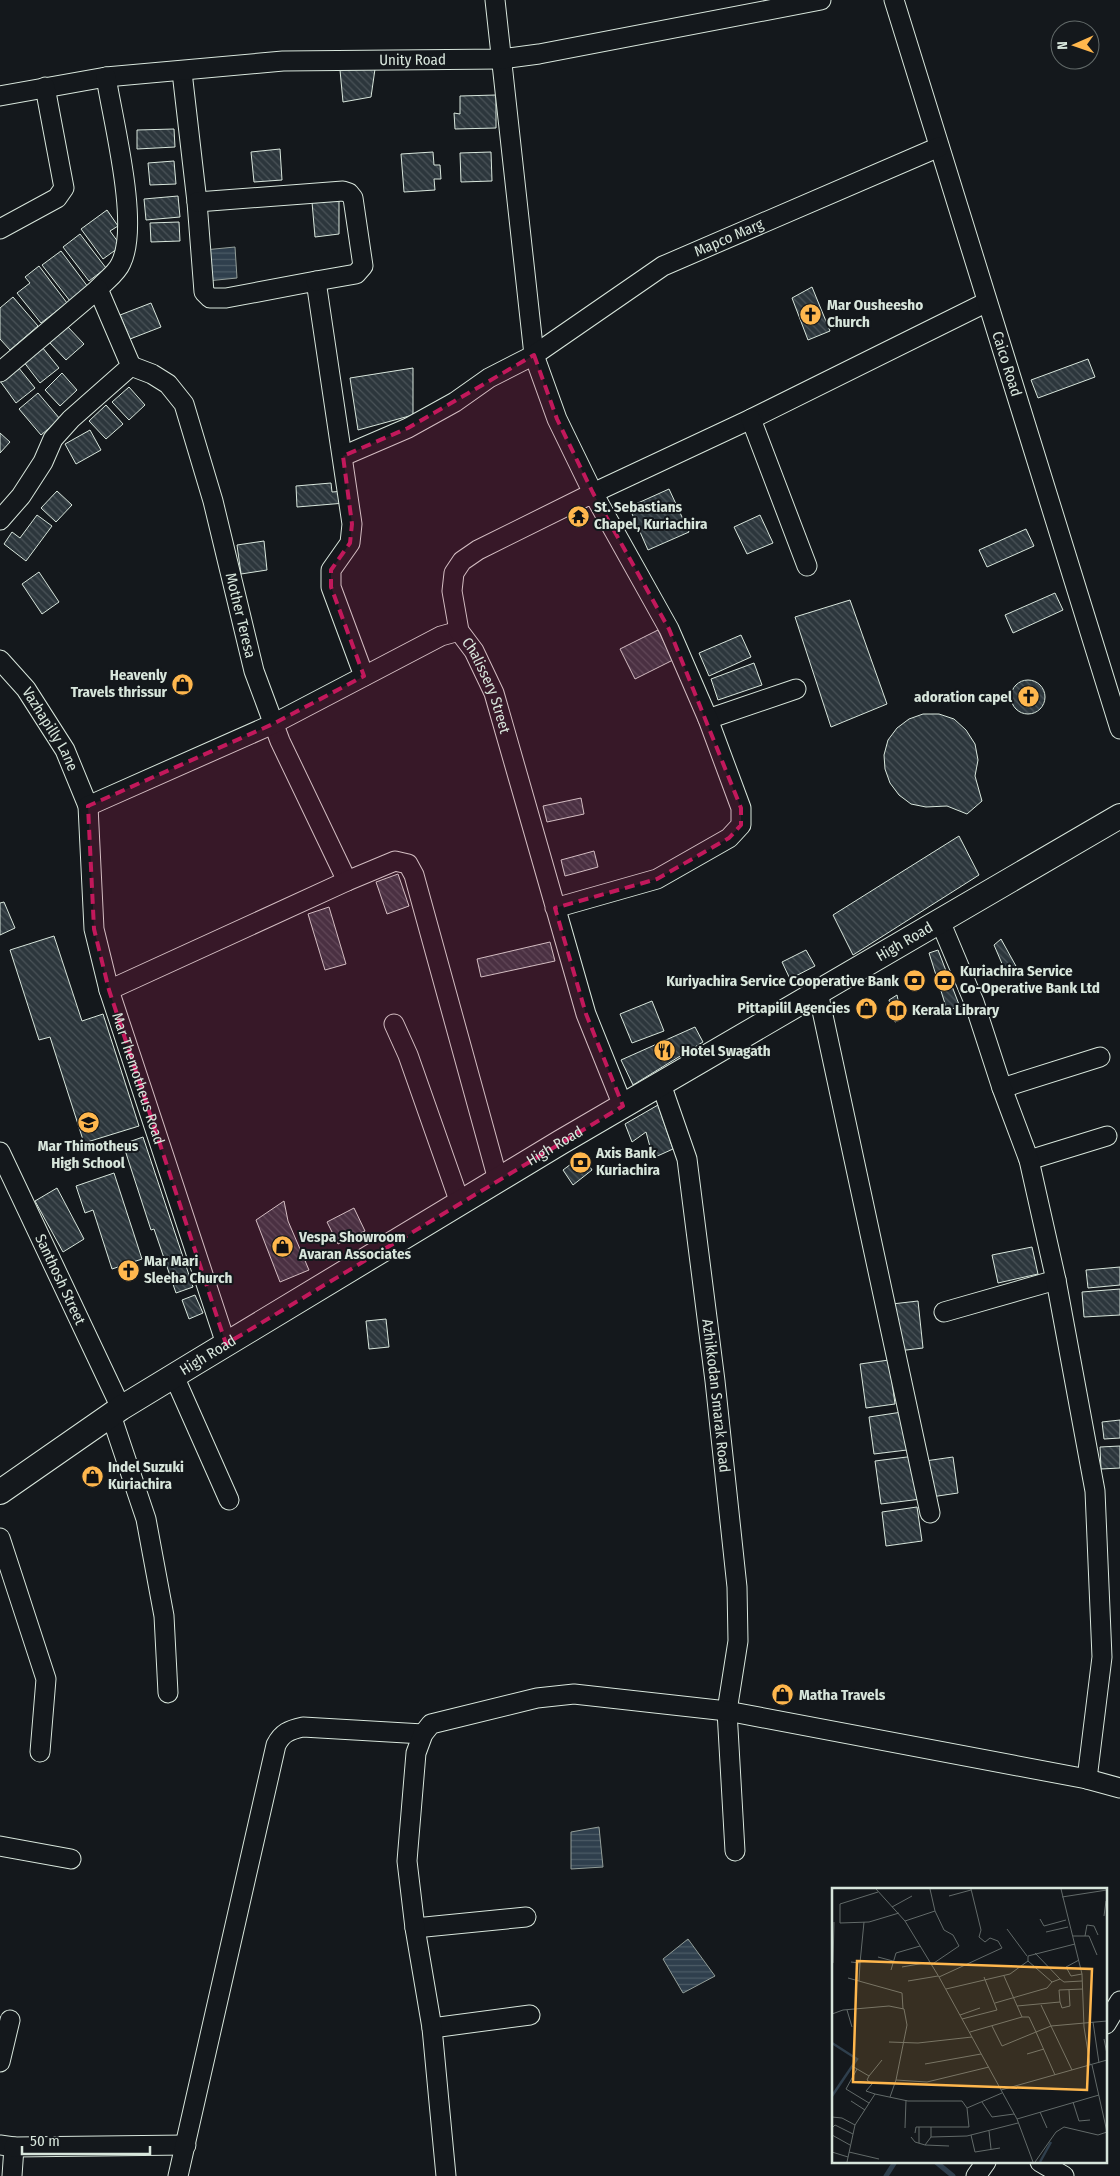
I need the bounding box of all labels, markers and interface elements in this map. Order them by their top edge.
north arrow [1050,20,1100,70]
text: N [1054,41,1071,50]
street label: Unity Road [379,51,446,69]
street label: Mapco Marg [691,215,766,260]
place label: Mar Ousheesho Church [827,296,923,331]
church icon: Mar Ousheesho Church [799,302,823,326]
street label: Caico Road [988,329,1025,399]
place label: St. Sebastians Chapel, Kuriachira [594,498,708,533]
temple icon: St. Sebastians Chapel, Kuriachira [566,504,590,528]
street label: Mother Teresa [222,571,260,660]
street label: Chalissery Street [458,634,514,736]
place label: Heavenly Travels thrissur [71,666,168,701]
shop icon: Heavenly Travels thrissur [171,672,195,696]
street label: Vazhapilly Lane [18,684,82,774]
church icon: adoration capel [1016,685,1040,709]
place label: adoration capel [914,688,1013,706]
street label: High Road [873,918,936,965]
place label: Kuriachira Service Co-Operative Bank Ltd [960,962,1100,997]
bank icon: Kuriachira Service Co-Operative Bank Ltd [932,968,956,992]
bank icon: Kuriyachira Service Cooperative Bank [903,969,927,993]
place label: Kuriyachira Service Cooperative Bank [666,972,899,990]
shop icon: Pittapilil Agencies [854,996,878,1020]
library icon: Kerala Library [884,998,908,1022]
place label: Pittapilil Agencies [738,999,850,1017]
place label: Kerala Library [912,1001,1000,1019]
street label: Mar Themotheus Road [108,1010,168,1147]
restaurant icon: Hotel Swagath [653,1039,677,1063]
place label: Hotel Swagath [681,1042,771,1060]
school or university icon: Mar Thimotheus High School [76,1111,100,1135]
street label: High Road [523,1122,586,1170]
place label: Mar Thimotheus High School [38,1137,139,1172]
place label: Axis Bank Kuriachira [595,1144,660,1179]
bank icon: Axis Bank Kuriachira [568,1150,592,1174]
place label: Vespa Showroom Avaran Associates [298,1228,412,1263]
street label: Santhosh Street [31,1231,89,1328]
shop icon: Vespa Showroom Avaran Associates [271,1234,295,1258]
place label: Mar Mari Sleeha Church [144,1252,232,1287]
church icon: Mar Mari Sleeha Church [116,1258,140,1282]
street label: Azhikkodan Smarak Road [698,1318,734,1473]
street label: High Road [177,1331,239,1379]
place label: Indel Suzuki Kuriachira [108,1458,184,1493]
shop icon: Indel Suzuki Kuriachira [80,1464,104,1488]
shop icon: Matha Travels [771,1683,795,1707]
place label: Matha Travels [799,1686,886,1704]
inset map [832,1888,1108,2164]
scale bar [22,2124,150,2156]
text: 50 m [30,2132,60,2150]

